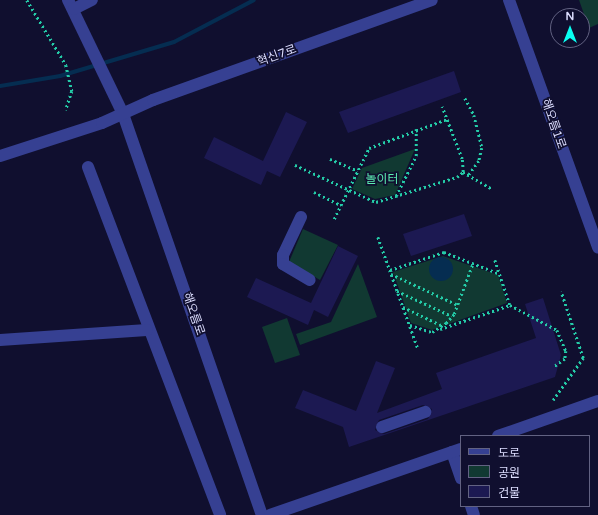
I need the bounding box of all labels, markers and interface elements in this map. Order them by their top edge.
north arrow [550,8,590,48]
text: N [566,10,574,23]
street label: 혁신7로 [255,42,299,70]
street label: 해오름1로 [538,97,568,151]
park label: 놀이터 [365,173,399,187]
street label: 해오름로 [179,291,207,337]
legend [460,435,590,507]
text: 도로 [498,446,520,460]
text: 공원 [498,466,520,480]
text: 건물 [498,486,520,500]

